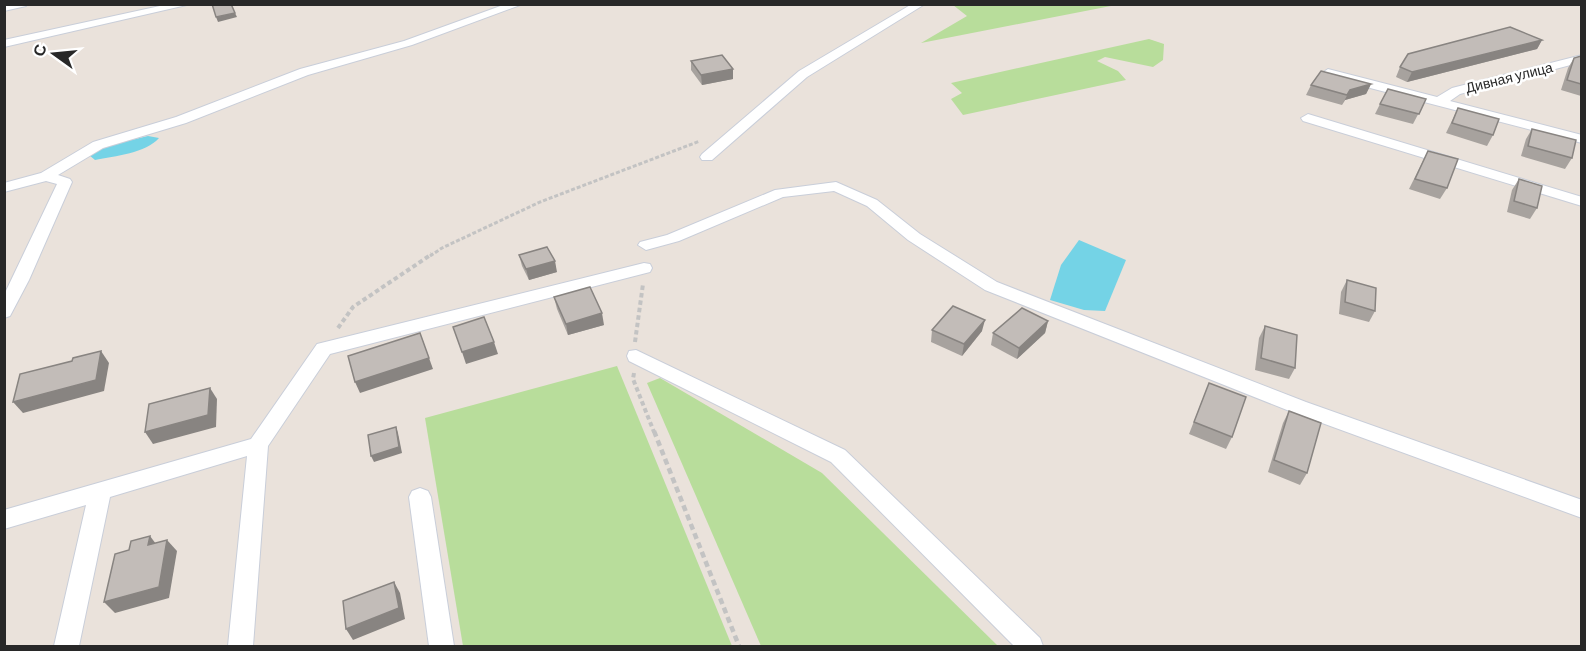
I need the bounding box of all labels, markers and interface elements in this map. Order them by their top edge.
north arrow [24,24,84,84]
text: С [28,42,50,58]
street label: Дивная улица [1464,58,1555,96]

